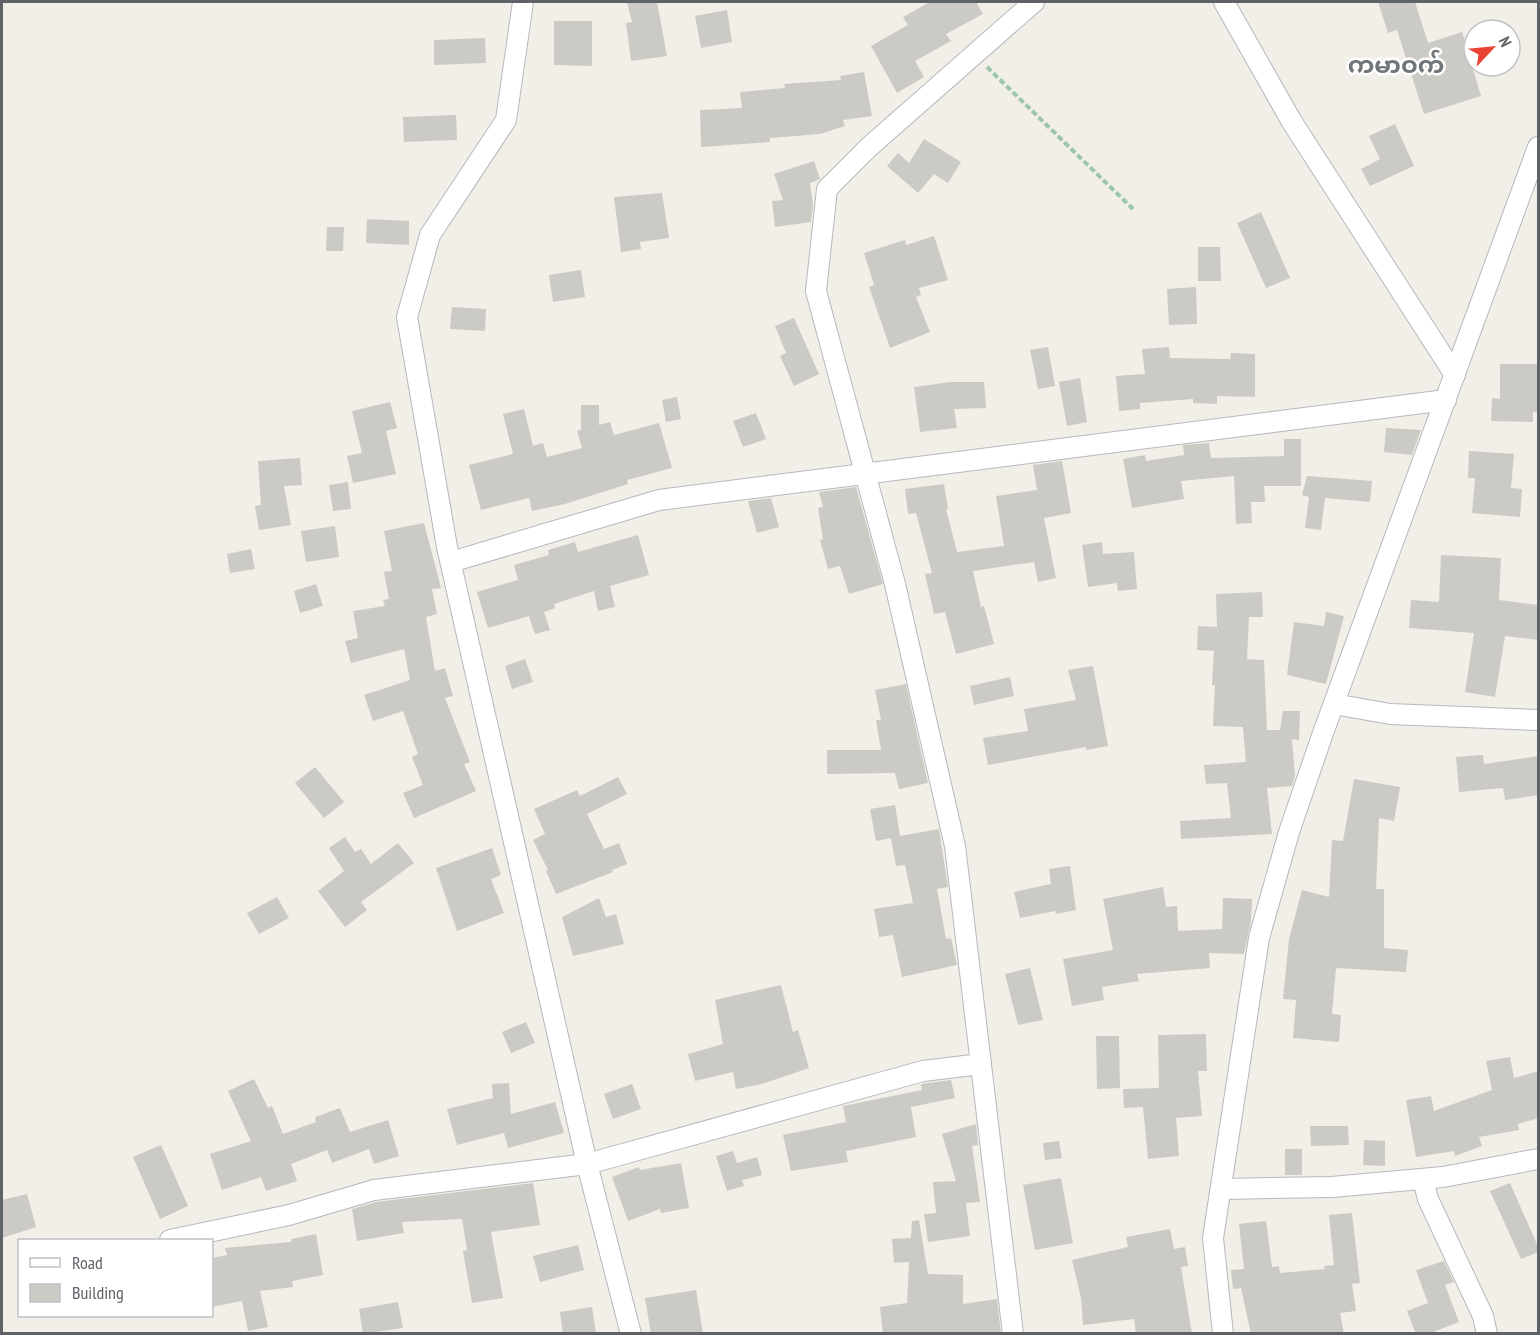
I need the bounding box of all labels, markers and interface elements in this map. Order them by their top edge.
north arrow [1462,18,1522,78]
text: N [1495,33,1516,50]
district label: ကမာဝက် [1348,49,1444,80]
legend [18,1239,213,1317]
text: Road [72,1251,103,1274]
text: Building [72,1281,124,1304]

